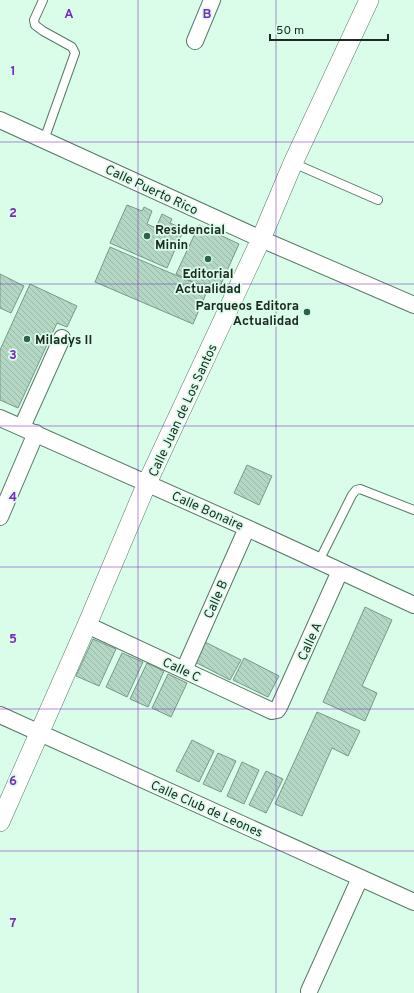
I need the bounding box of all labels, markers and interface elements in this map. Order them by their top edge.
text: A [64,7,74,23]
text: B [203,7,212,23]
scale bar [270,16,388,42]
text: 50 m [276,23,304,39]
text: 1 [10,64,16,80]
street label: Calle Puerto Rico [102,162,200,219]
text: 2 [9,206,17,222]
place label: Residencial Minin [155,223,225,254]
marker: Residencial Minin [142,231,152,241]
marker: Editorial Actualidad [203,254,213,264]
place label: Editorial Actualidad [175,267,241,298]
place label: Parqueos Editora Actualidad [196,299,299,330]
marker: Parqueos Editora Actualidad [302,307,312,317]
place label: Miladys II [35,333,92,349]
marker: Miladys II [22,334,32,344]
street label: Calle Juan de Los Santos [146,342,222,480]
text: 3 [9,348,17,364]
street label: Calle Bonaire [169,489,246,535]
text: 4 [9,490,17,506]
street label: Calle B [201,578,232,622]
street label: Calle A [295,620,326,664]
text: 5 [9,632,17,648]
street label: Calle C [159,655,203,687]
text: 6 [9,774,17,790]
street label: Calle Club de Leones [148,778,265,842]
text: 7 [10,916,17,932]

